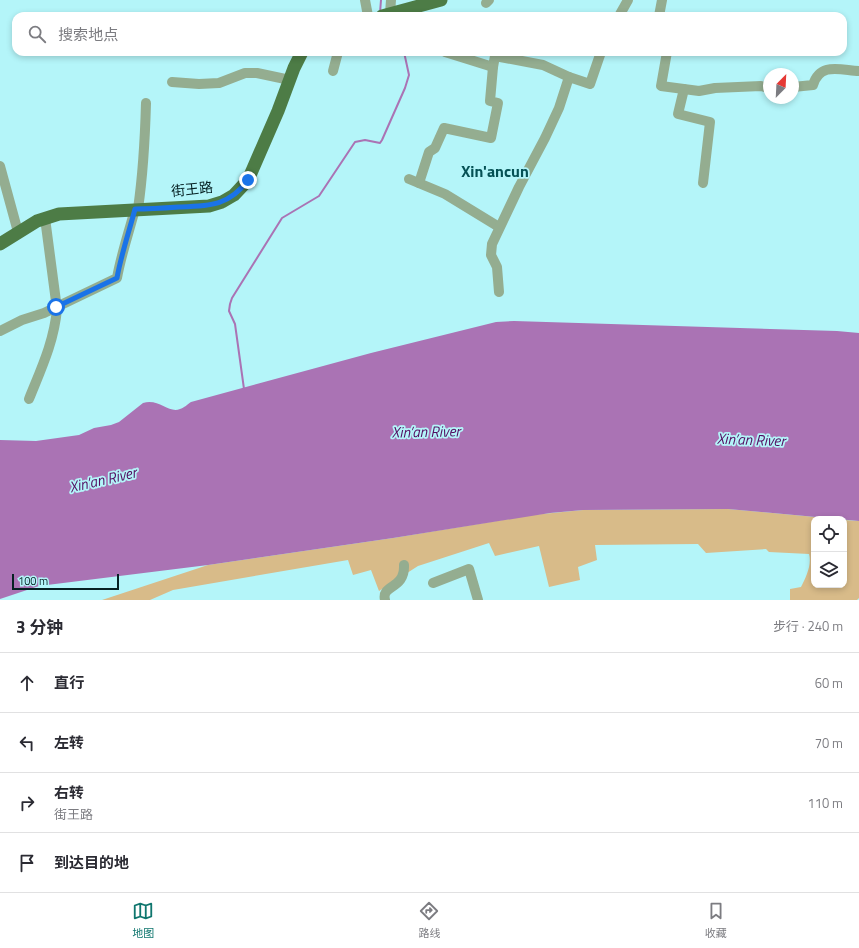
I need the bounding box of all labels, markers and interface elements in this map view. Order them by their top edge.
search box [12,12,847,56]
icon: search [26,23,48,45]
text: 搜索地点 [58,23,118,46]
north arrow [763,68,799,104]
district label: Xin'ancun [461,159,529,183]
route end [239,171,257,189]
street label: 街王路 [170,176,214,201]
route start [47,298,65,316]
water label: Xin’an River [392,419,463,444]
water label: Xin’an River [716,427,788,452]
water label: Xin’an River [67,460,141,498]
map controls [811,516,847,588]
button: locate [811,516,847,552]
button: layers [811,552,847,588]
scale bar [12,572,119,591]
text: 100 m [18,573,48,589]
text: 3 分钟 [16,614,63,640]
text: 步行 · 240 m [773,616,843,636]
text: 直行 [54,671,84,694]
icon: ahead [16,672,38,694]
text: 60 m [815,673,843,693]
text: 左转 [54,731,84,754]
icon: left [16,732,38,754]
text: 70 m [815,733,843,753]
text: 右转 [54,781,84,804]
icon: right [16,792,38,814]
text: 110 m [807,793,843,813]
text: 街王路 [54,804,93,824]
text: 到达目的地 [54,851,129,874]
icon: arrive [16,852,38,874]
tab: 地图 [132,900,154,941]
tab: 路线 [418,900,440,941]
tab: 收藏 [705,900,727,941]

